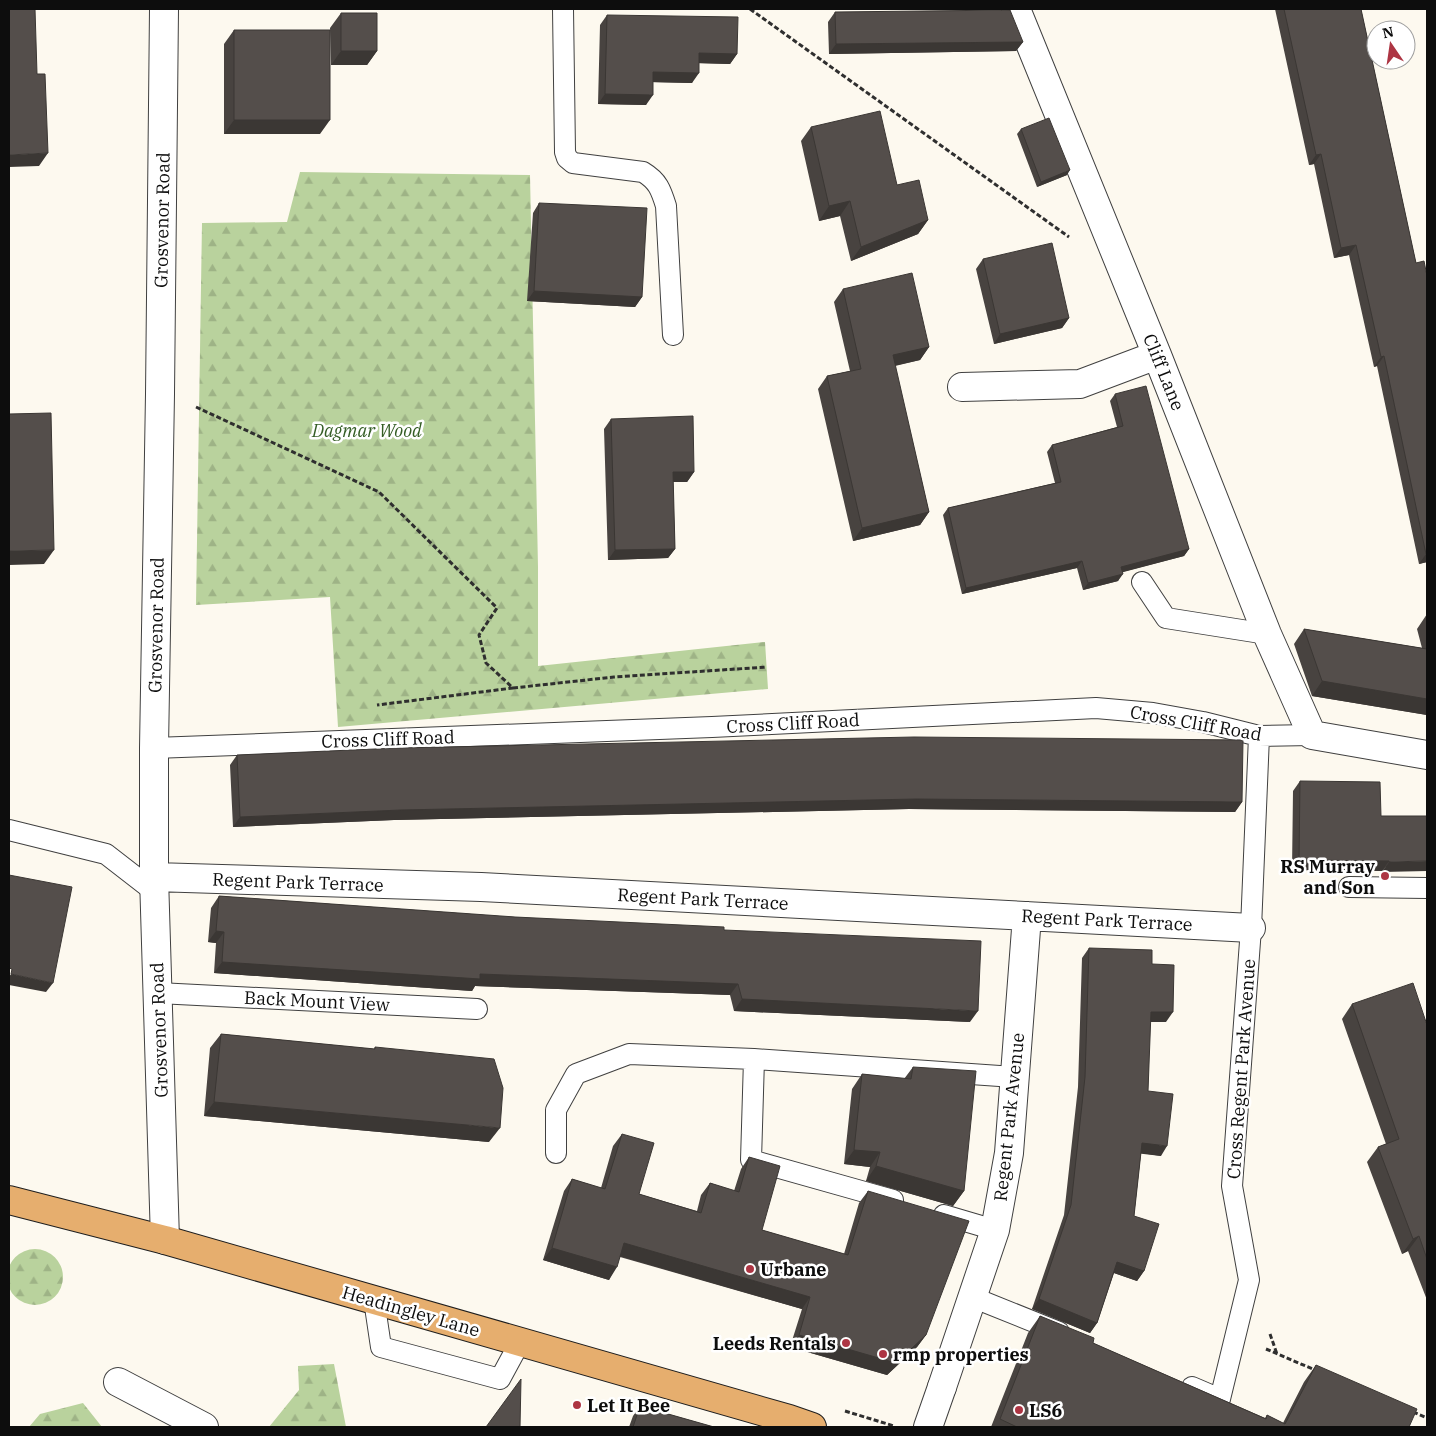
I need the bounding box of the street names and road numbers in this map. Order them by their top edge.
street label: Grosvenor Road [149,152,175,288]
street label: Cliff Lane [1138,330,1190,414]
street label: Grosvenor Road [143,557,169,693]
street label: Cross Cliff Road [1128,700,1264,746]
street label: Cross Cliff Road [726,708,860,738]
street label: Cross Cliff Road [321,725,455,753]
street label: Regent Park Terrace [212,868,384,896]
street label: Regent Park Terrace [617,883,789,915]
street label: Regent Park Terrace [1021,904,1193,936]
street label: Cross Regent Park Avenue [1222,958,1260,1180]
street label: Grosvenor Road [145,962,173,1098]
street label: Back Mount View [244,986,390,1016]
street label: Regent Park Avenue [989,1031,1029,1203]
street label: Headingley Lane [340,1280,482,1342]

